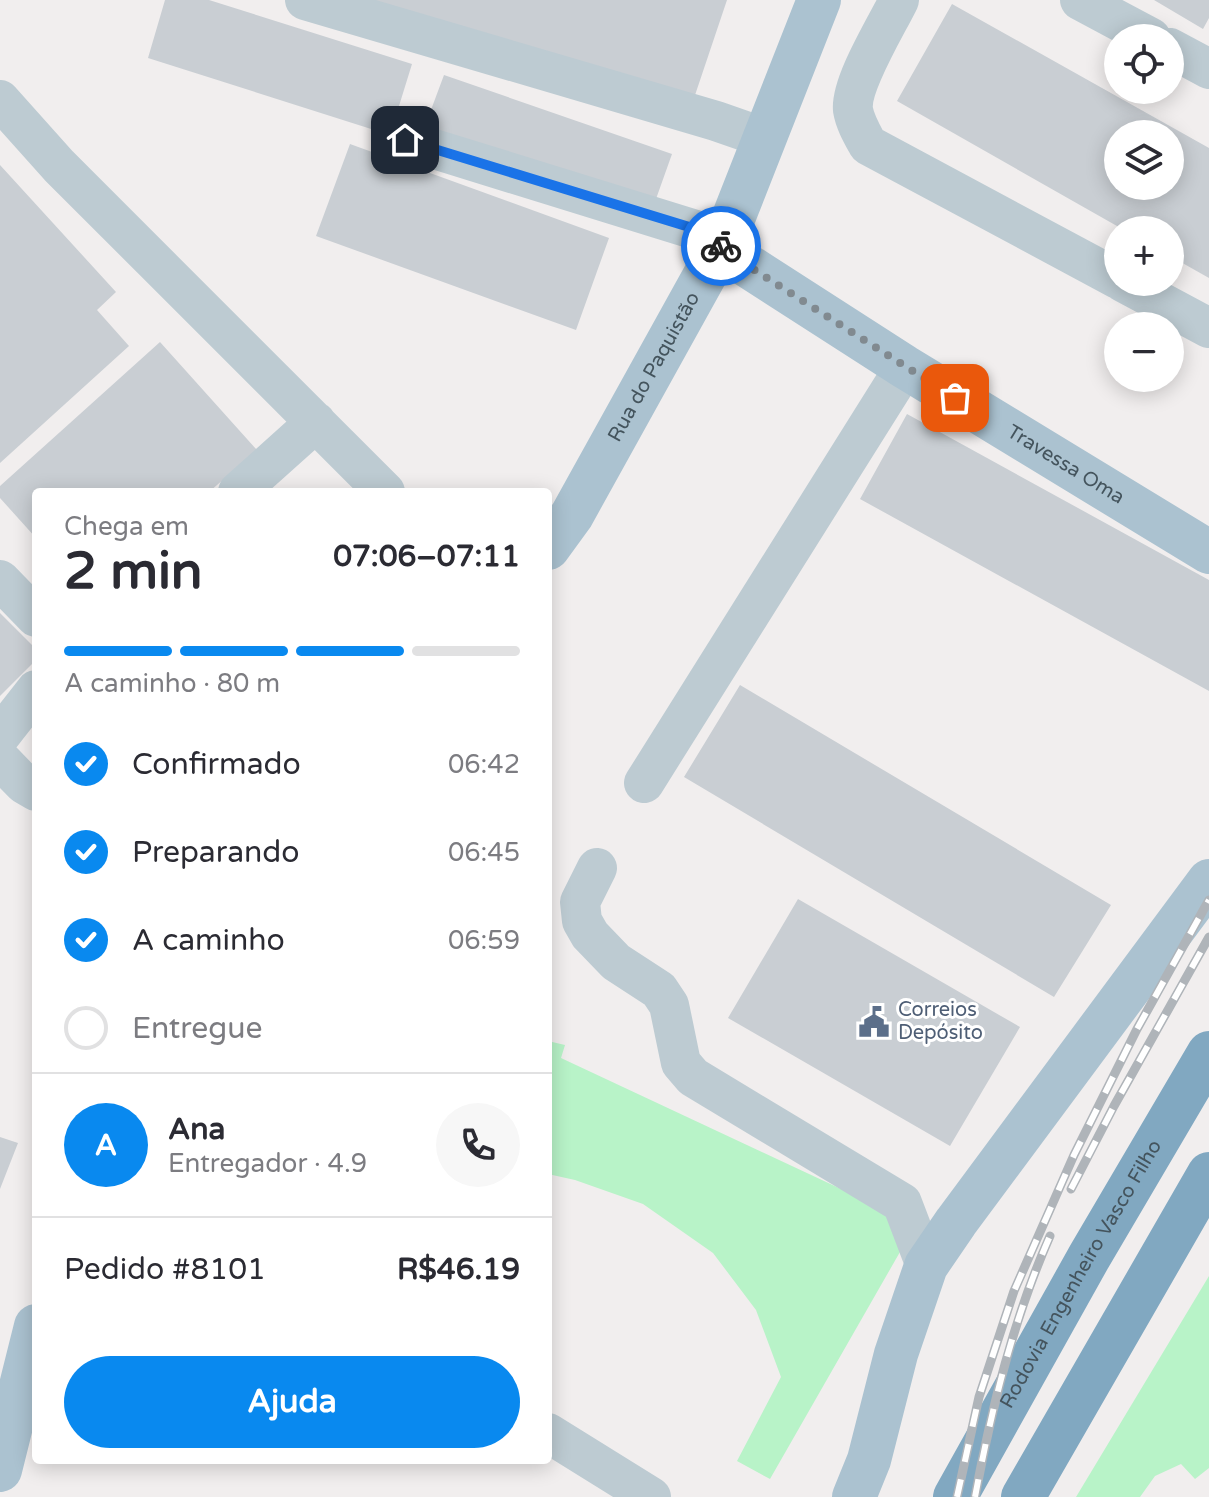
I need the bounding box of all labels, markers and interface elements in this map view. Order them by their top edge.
map controls [1104,24,1184,392]
button: locate [1104,24,1184,104]
pin [371,106,439,174]
icon: home [383,118,427,162]
button: layers [1104,120,1184,200]
courier [681,206,761,286]
button: + [1104,216,1184,296]
icon: bike [699,224,743,268]
street label: Rua do Paquistão [603,288,705,446]
button: − [1104,312,1184,392]
pin [921,364,989,432]
icon: bag [933,376,977,420]
street label: Travessa Oma [1003,420,1129,510]
text: Chega em [64,511,189,542]
text: 07:06–07:11 [333,538,520,575]
text: 2 min [64,540,203,603]
text: A caminho · 80 m [64,668,280,699]
icon: check [64,742,108,786]
text: Confirmado [132,746,301,783]
text: 06:42 [448,749,520,780]
icon: check [64,830,108,874]
text: Preparando [132,834,300,871]
text: 06:45 [448,837,520,868]
icon: check [64,918,108,962]
text: A caminho [132,922,285,959]
text: 06:59 [448,925,520,956]
place label: Correios Depósito [898,998,983,1045]
public building icon: Correios Depósito [857,1005,891,1039]
text: Entregue [132,1010,263,1047]
button: phone [436,1103,520,1187]
text: Ana [168,1111,225,1148]
text: A [95,1127,117,1164]
street label: Rodovia Engenheiro Vasco Filho [995,1136,1167,1413]
text: Entregador · 4.9 [168,1148,367,1179]
text: Pedido #8101 [64,1251,266,1288]
text: R$46.19 [397,1251,520,1288]
button: Ajuda [64,1356,520,1448]

